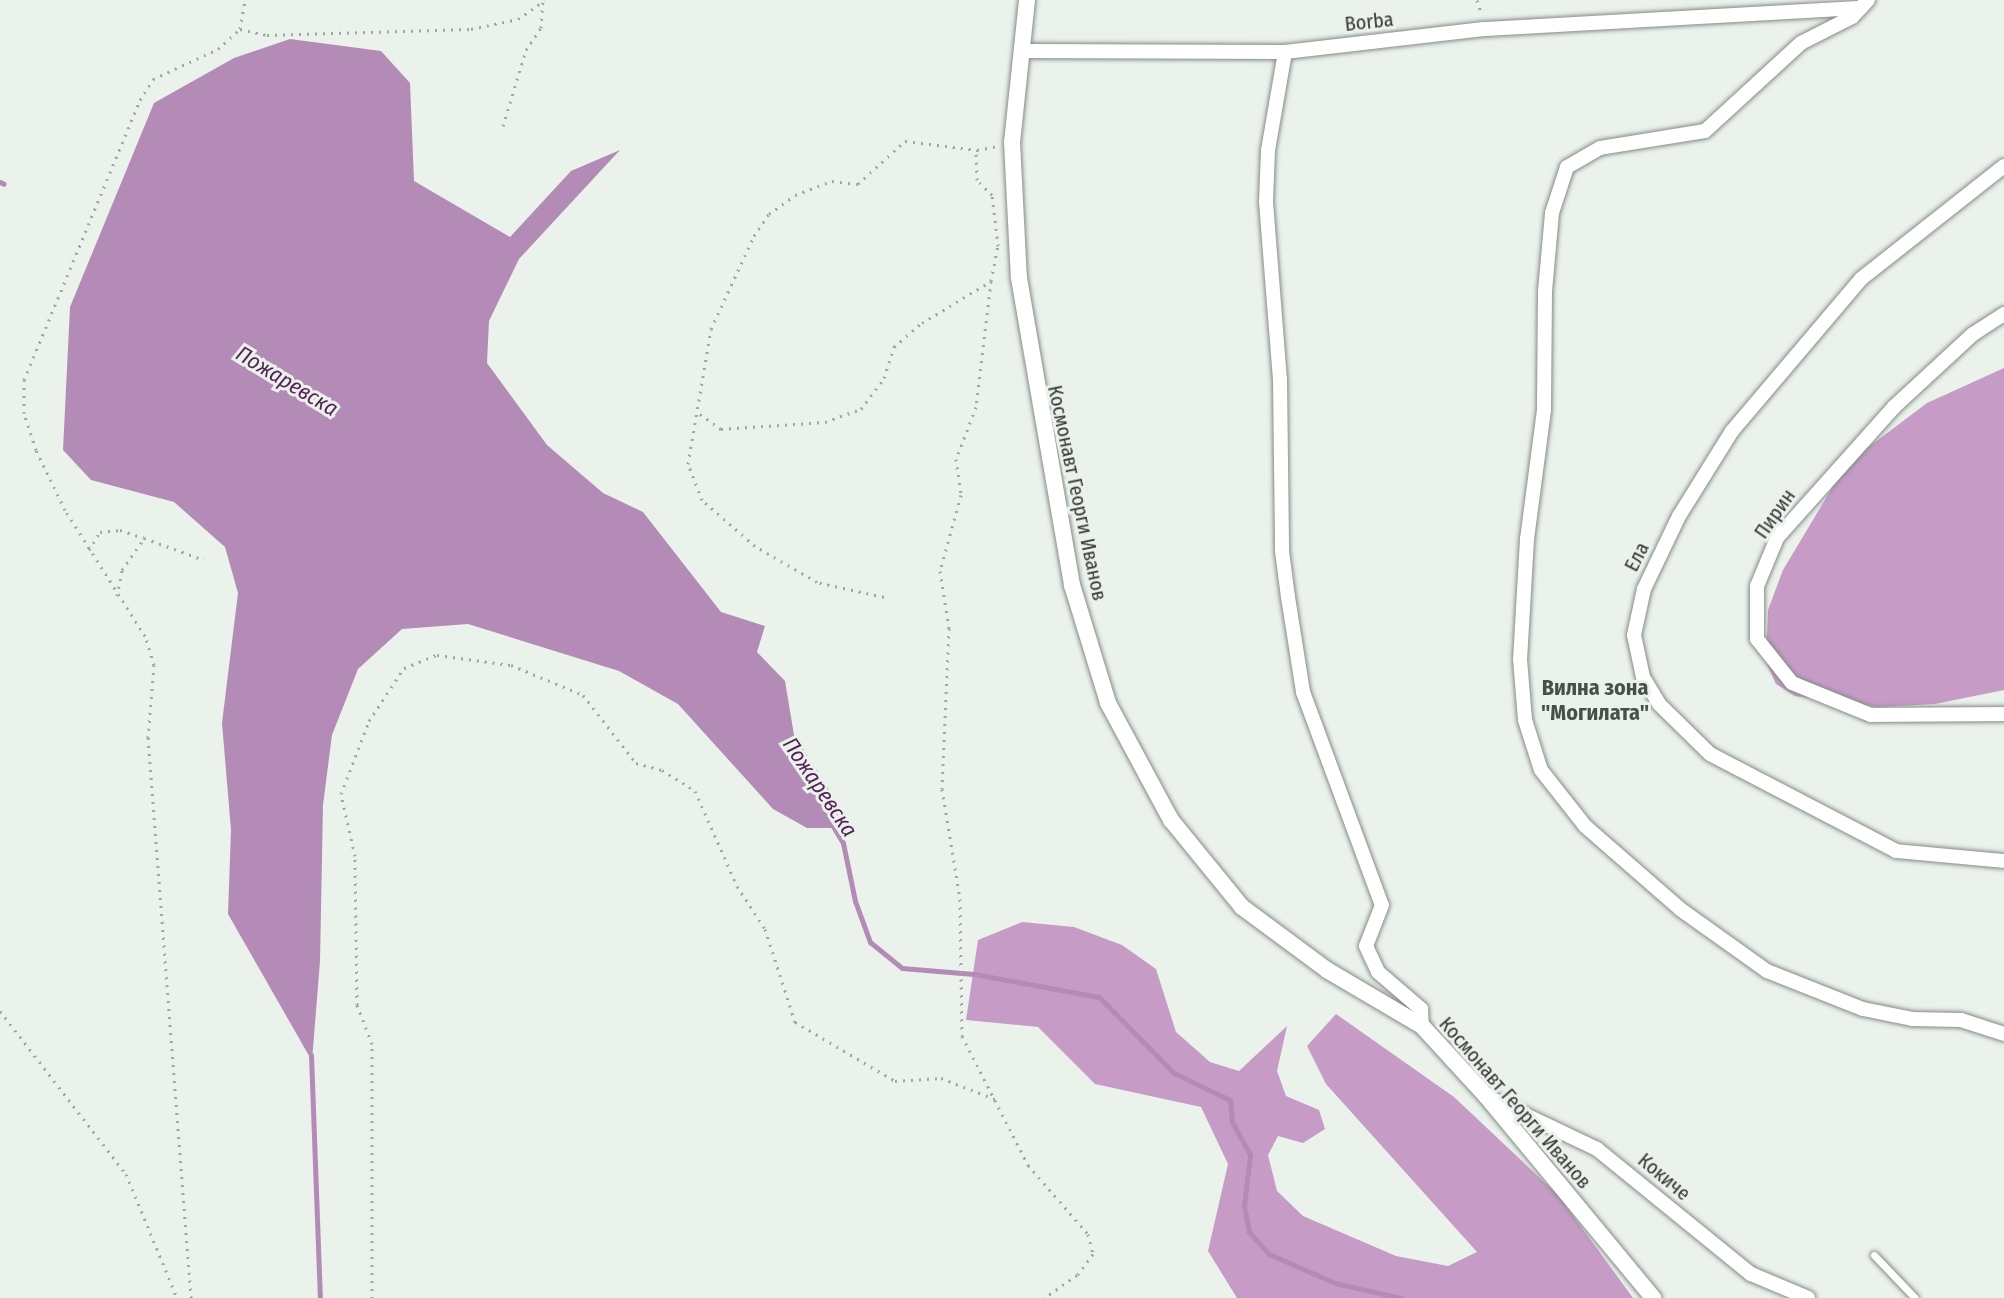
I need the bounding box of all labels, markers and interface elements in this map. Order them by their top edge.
street label: Borba [1344,8,1394,36]
water label: Пожаревска [231,340,343,422]
street label: Космонавт Георги Иванов [1042,383,1112,603]
street label: Пирин [1749,485,1801,543]
street label: Ела [1620,538,1654,576]
district label: Вилна зона "Могилата" [1541,674,1649,726]
water label: Пожаревска [777,732,863,842]
street label: Космонавт Георги Иванов [1434,1012,1596,1194]
street label: Кокиче [1633,1148,1695,1206]

